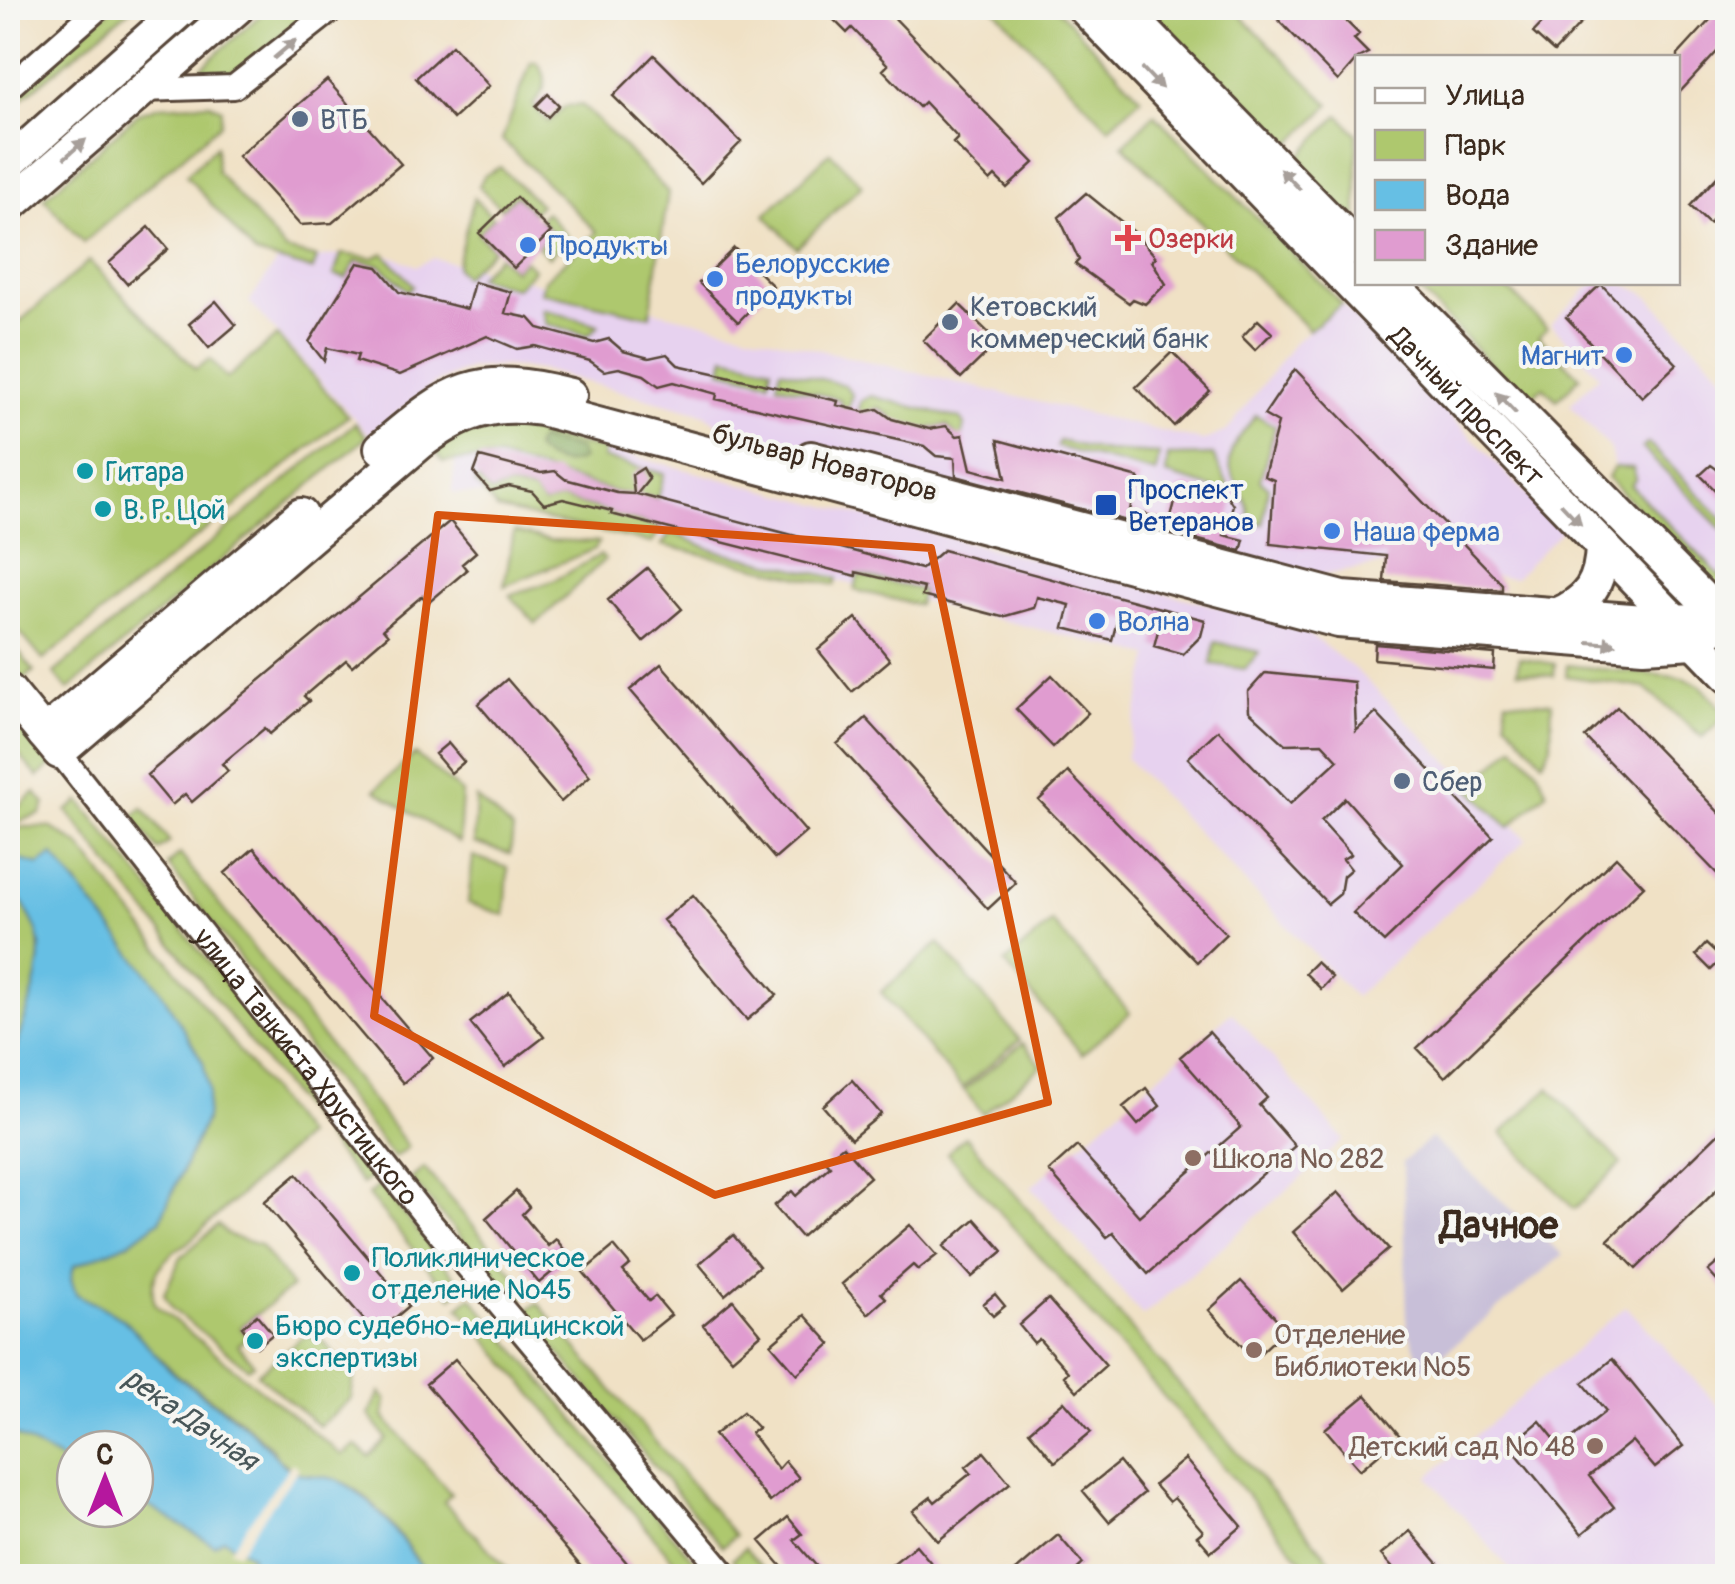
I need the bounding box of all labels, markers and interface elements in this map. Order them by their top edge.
one-way arrow [273,39,298,60]
legend [1355,55,1680,285]
one-way arrow [1139,65,1163,89]
text: Улица [1445,77,1525,114]
place label: ВТБ [320,103,368,138]
marker: ВТБ [289,108,311,130]
text: Парк [1445,127,1507,164]
one-way arrow [62,138,87,160]
one-way arrow [1279,168,1302,192]
text: Вода [1445,177,1510,214]
place label: Озерки [1148,222,1233,257]
marker: Озерки [1117,227,1139,249]
text: Здание [1445,227,1538,264]
place label: Продукты [548,229,668,264]
marker: Продукты [517,234,539,256]
place label: Белорусские продукты [735,247,890,314]
marker: Белорусские продукты [704,268,726,290]
place label: Кетовский коммерческий банк [970,290,1210,357]
marker: Кетовский коммерческий банк [939,311,961,333]
street label: Дачный проспект [1380,318,1551,494]
place label: Магнит [1521,339,1604,374]
marker: Магнит [1613,344,1635,366]
one-way arrow [1494,391,1518,415]
street label: бульвар Новаторов [708,416,941,510]
place label: Гитара [105,455,184,490]
marker: Гитара [74,460,96,482]
place label: Проспект Ветеранов [1128,473,1255,540]
marker: Проспект Ветеранов [1093,492,1119,518]
place label: В. Р. Цой [123,493,226,528]
marker: В. Р. Цой [92,498,114,520]
one-way arrow [1559,502,1582,526]
place label: Наша ферма [1352,515,1500,550]
marker: Наша ферма [1321,520,1343,542]
place label: Волна [1117,605,1190,640]
marker: Волна [1086,610,1108,632]
one-way arrow [1587,635,1619,651]
place label: Сбер [1422,765,1482,800]
marker: Сбер [1391,770,1413,792]
street label: улица Танкиста Хрустицкого [185,920,426,1213]
place label: Школа № 282 [1213,1142,1385,1177]
marker: Школа № 282 [1182,1147,1204,1169]
district label: Дачное [1438,1202,1559,1250]
place label: Поликлиническое отделение №45 [372,1241,585,1308]
marker: Поликлиническое отделение №45 [341,1262,363,1284]
place label: Бюро судебно-медицинской экспертизы [275,1309,624,1376]
place label: Отделение Библиотеки №5 [1274,1318,1472,1385]
marker: Бюро судебно-медицинской экспертизы [244,1330,266,1352]
marker: Отделение Библиотеки №5 [1243,1339,1265,1361]
water label: река Дачная [117,1360,267,1481]
north arrow [55,1429,155,1529]
place label: Детский сад № 48 [1348,1430,1575,1465]
marker: Детский сад № 48 [1584,1435,1606,1457]
text: С [96,1438,114,1473]

